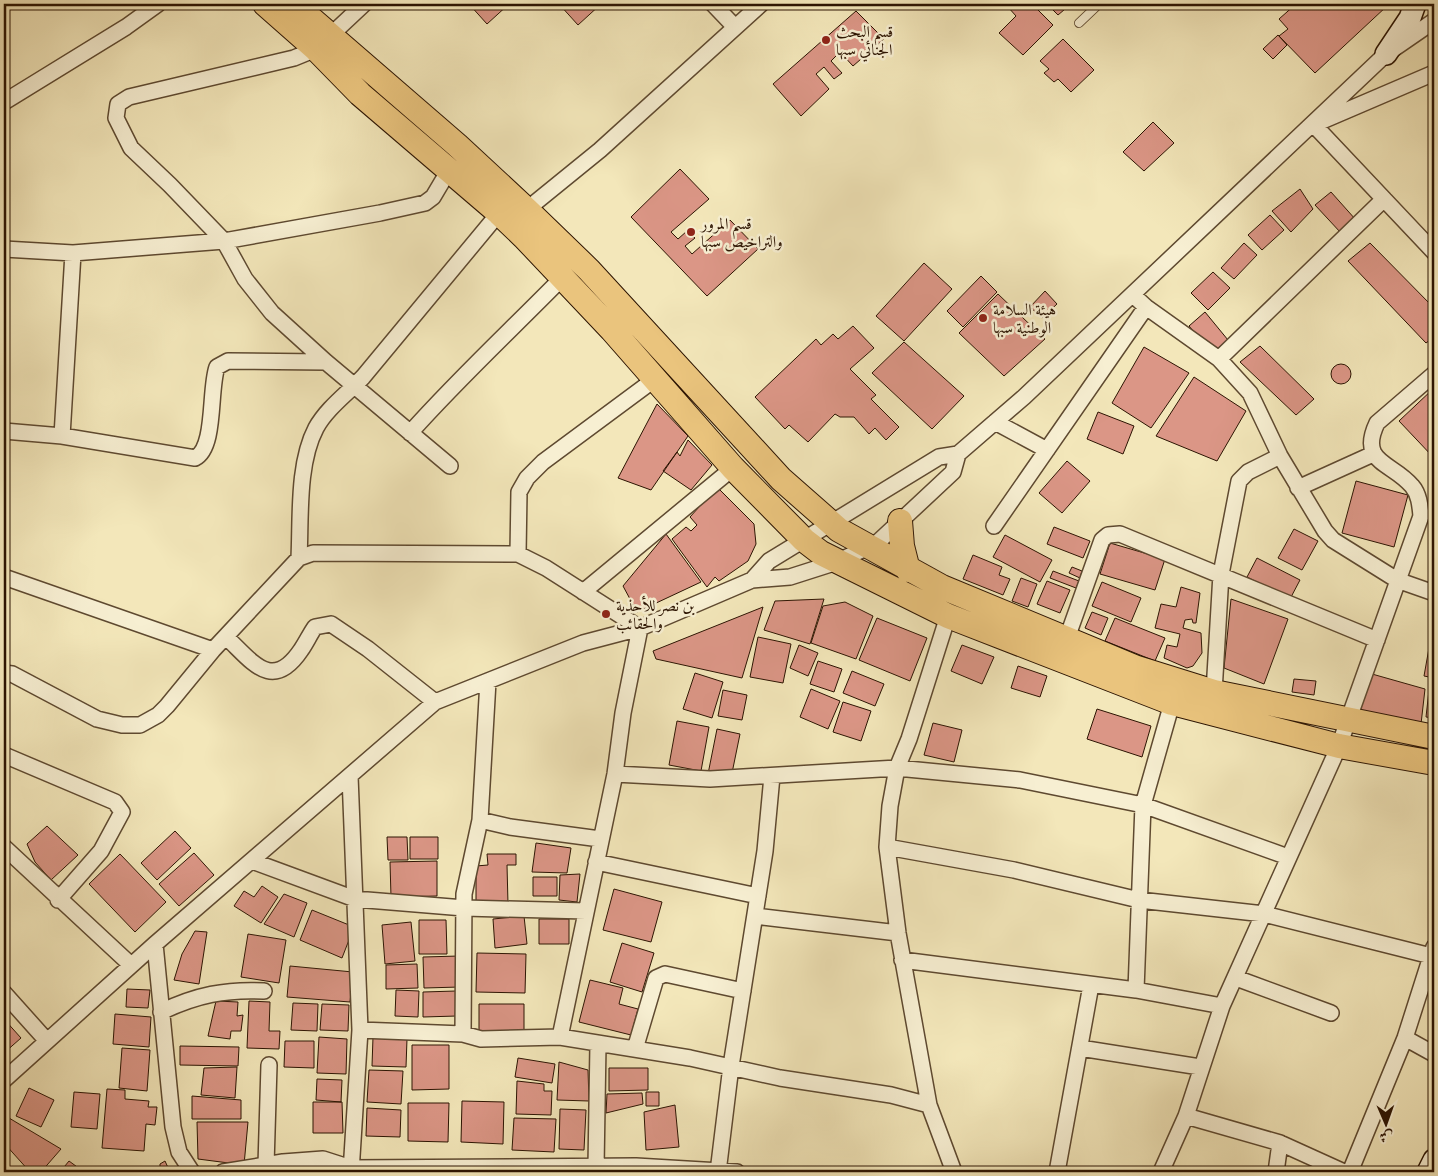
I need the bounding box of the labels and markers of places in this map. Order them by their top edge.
place label: قسم البحث الجنائي سبها [836,22,893,62]
marker: قسم البحث الجنائي سبها [820,34,832,46]
place label: قسم المرور والتراخيص سبها [699,214,783,252]
marker: قسم المرور والتراخيص سبها [685,226,697,238]
place label: هيئة السلامة الوطنية سبها [993,300,1056,338]
marker: هيئة السلامة الوطنية سبها [977,312,989,324]
place label: بن نصر للأحذية والحقائب [616,595,694,634]
marker: بن نصر للأحذية والحقائب [600,608,612,620]

